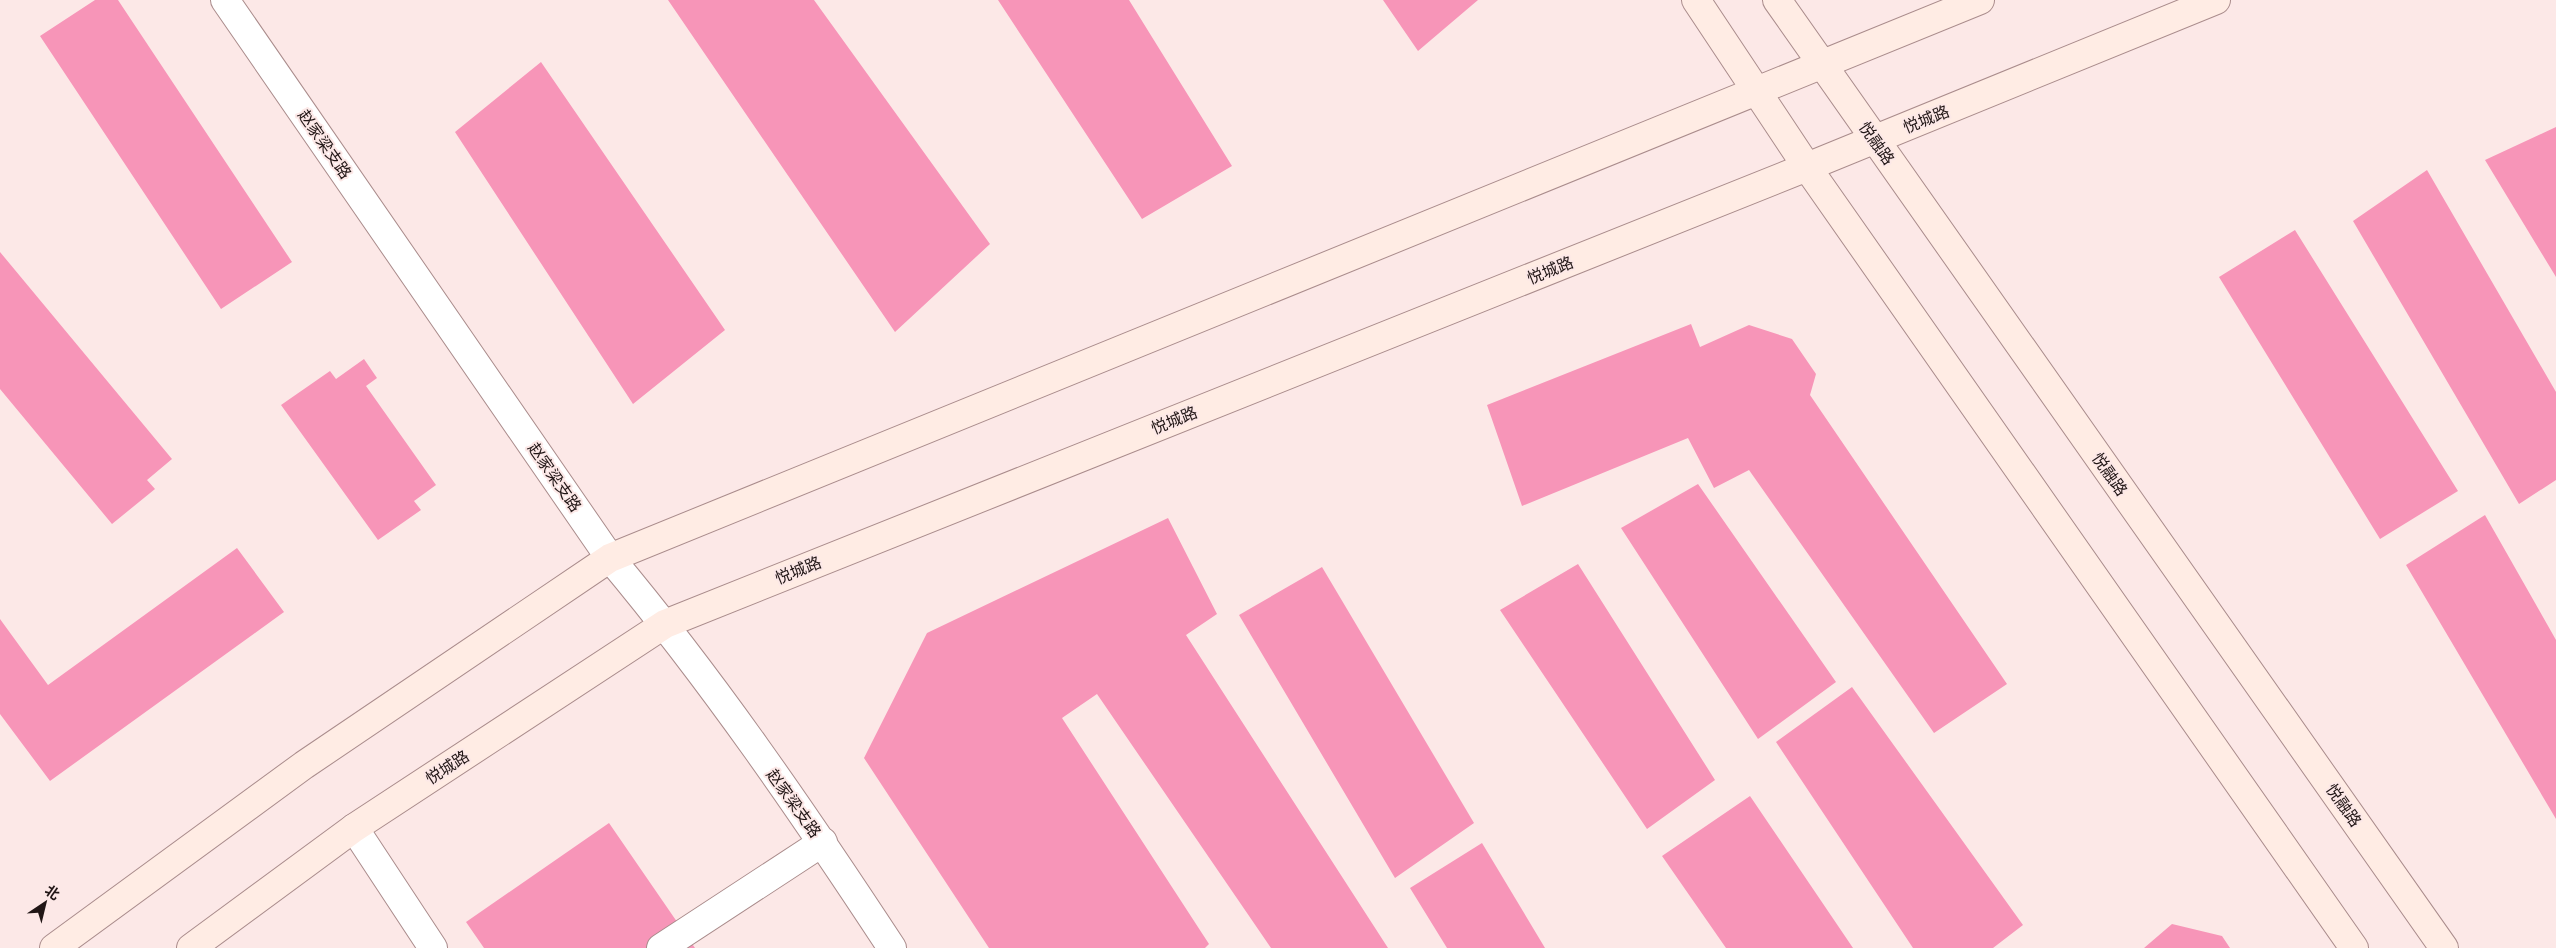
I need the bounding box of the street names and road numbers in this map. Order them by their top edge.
street label: 悦城路 [1900,100,1952,138]
street label: 赵家梁支路 [293,105,357,183]
street label: 悦融路 [1854,117,1900,169]
street label: 悦城路 [1524,251,1576,289]
street label: 悦城路 [1148,401,1200,439]
street label: 赵家梁支路 [523,438,587,516]
street label: 悦融路 [2087,448,2133,500]
street label: 悦城路 [772,551,824,589]
street label: 悦城路 [421,745,473,789]
street label: 赵家梁支路 [762,764,826,842]
street label: 悦融路 [2321,779,2367,831]

